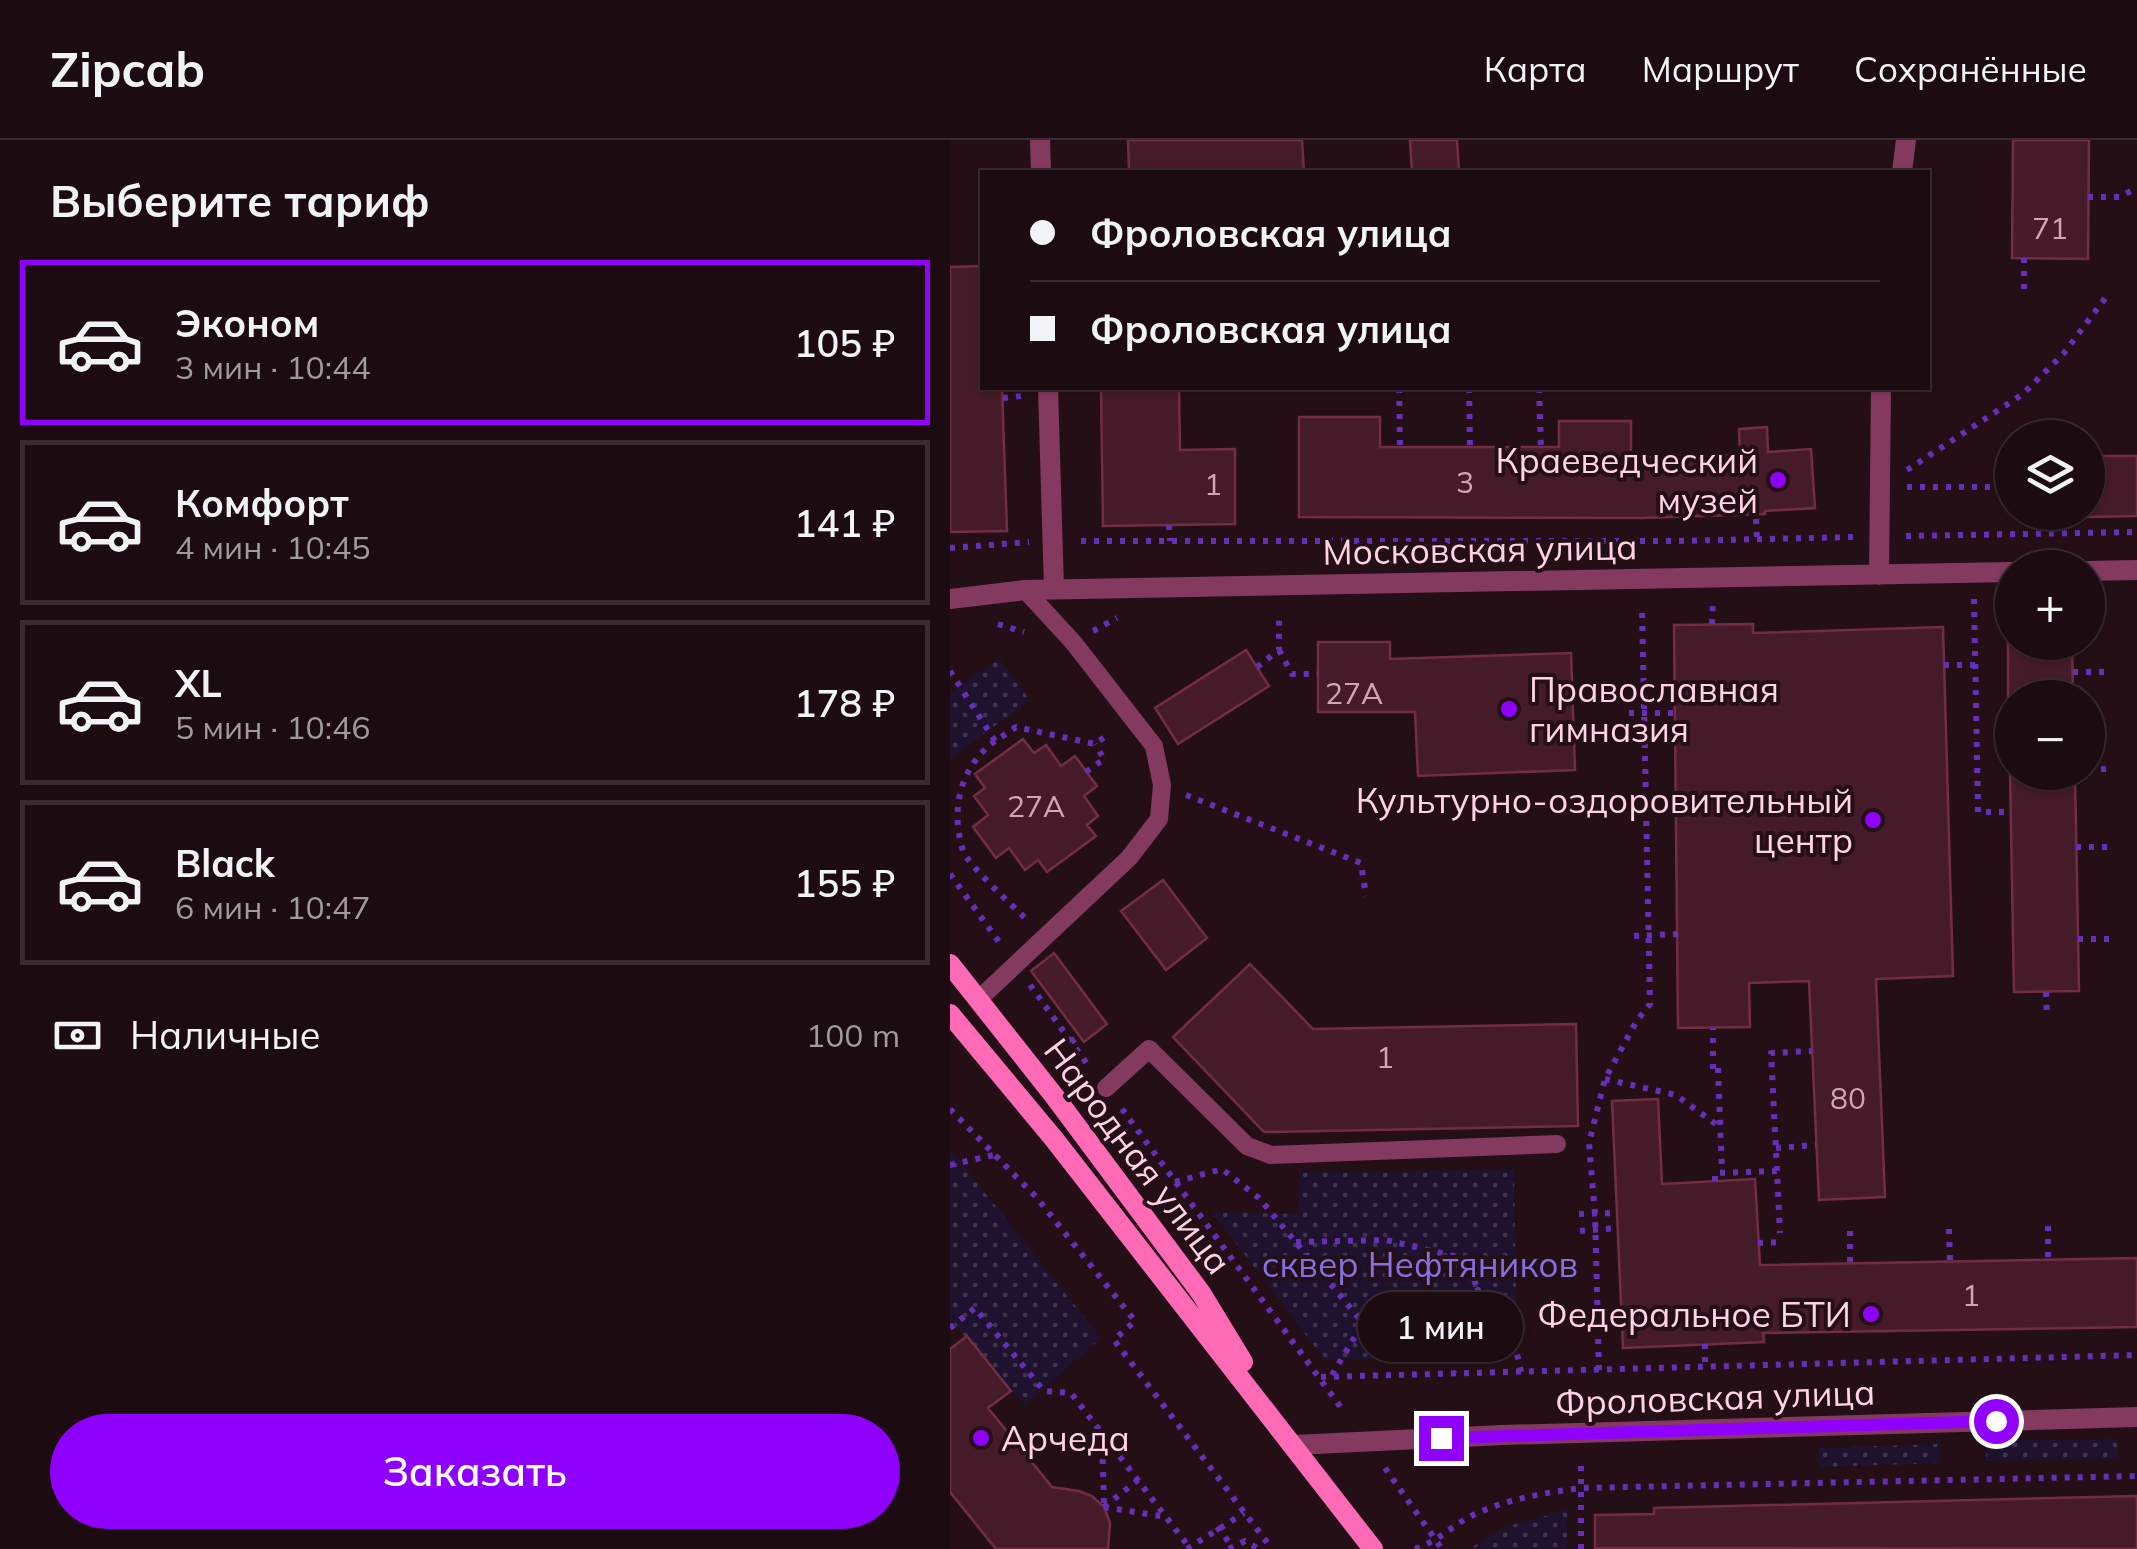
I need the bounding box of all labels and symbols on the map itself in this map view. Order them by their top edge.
house number: 71 [2032,209,2068,247]
place label: Краеведческий музей [1495,438,1758,522]
house number: 3 [1456,463,1474,501]
house number: 1 [1204,465,1222,503]
marker: Краеведческий музей [1767,469,1789,491]
street label: Московская улица [1322,524,1638,574]
place label: Православная гимназия [1529,667,1779,751]
house number: 27А [1325,674,1383,712]
marker: Православная гимназия [1498,698,1520,720]
place label: Культурно-оздоровительный центр [1356,778,1853,862]
house number: 27А [1007,787,1065,825]
marker: Культурно-оздоровительный центр [1862,809,1884,831]
street label: Народная улица [1035,1029,1241,1283]
house number: 1 [1376,1038,1394,1076]
house number: 80 [1830,1079,1866,1117]
park label: сквер Нефтяников [1262,1242,1578,1286]
house number: 1 [1962,1276,1980,1314]
place label: Федеральное БТИ [1537,1292,1851,1336]
callout: 1 мин [1358,1293,1524,1363]
marker: Федеральное БТИ [1860,1303,1882,1325]
street label: Фроловская улица [1554,1369,1876,1425]
route start [1974,1399,2019,1444]
place label: Арчеда [1001,1416,1130,1460]
route end [1419,1416,1464,1461]
marker: Арчеда [970,1427,992,1449]

